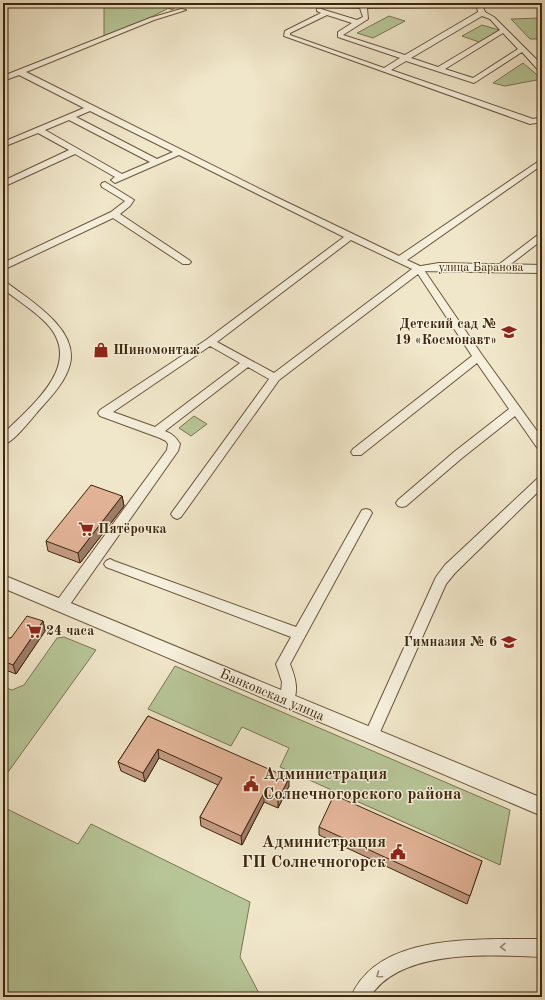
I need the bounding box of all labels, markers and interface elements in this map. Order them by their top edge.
street label: улица Баранова [439,262,523,274]
place label: Детский сад № 19 «Космонавт» [395,317,497,347]
school or university icon: Детский сад № 19 «Космонавт» [500,323,518,341]
shop icon: Шиномонтаж [92,341,110,359]
place label: Шиномонтаж [113,343,200,357]
supermarket icon: Пятёрочка [77,520,95,538]
place label: Пятёрочка [98,522,167,536]
supermarket icon: 24 часа [25,622,43,640]
place label: 24 часа [46,624,94,638]
school or university icon: Гимназия № 6 [500,633,518,651]
place label: Гимназия № 6 [403,635,497,649]
street label: Банковская улица [218,667,326,723]
place label: Администрация Солнечногорского района [263,766,462,803]
public building icon: Администрация Солнечногорского района [242,775,260,793]
place label: Администрация ГП Солнечногорск [242,834,386,871]
public building icon: Администрация ГП Солнечногорск [389,843,407,861]
one-way arrow [500,943,506,952]
one-way arrow [376,970,383,977]

